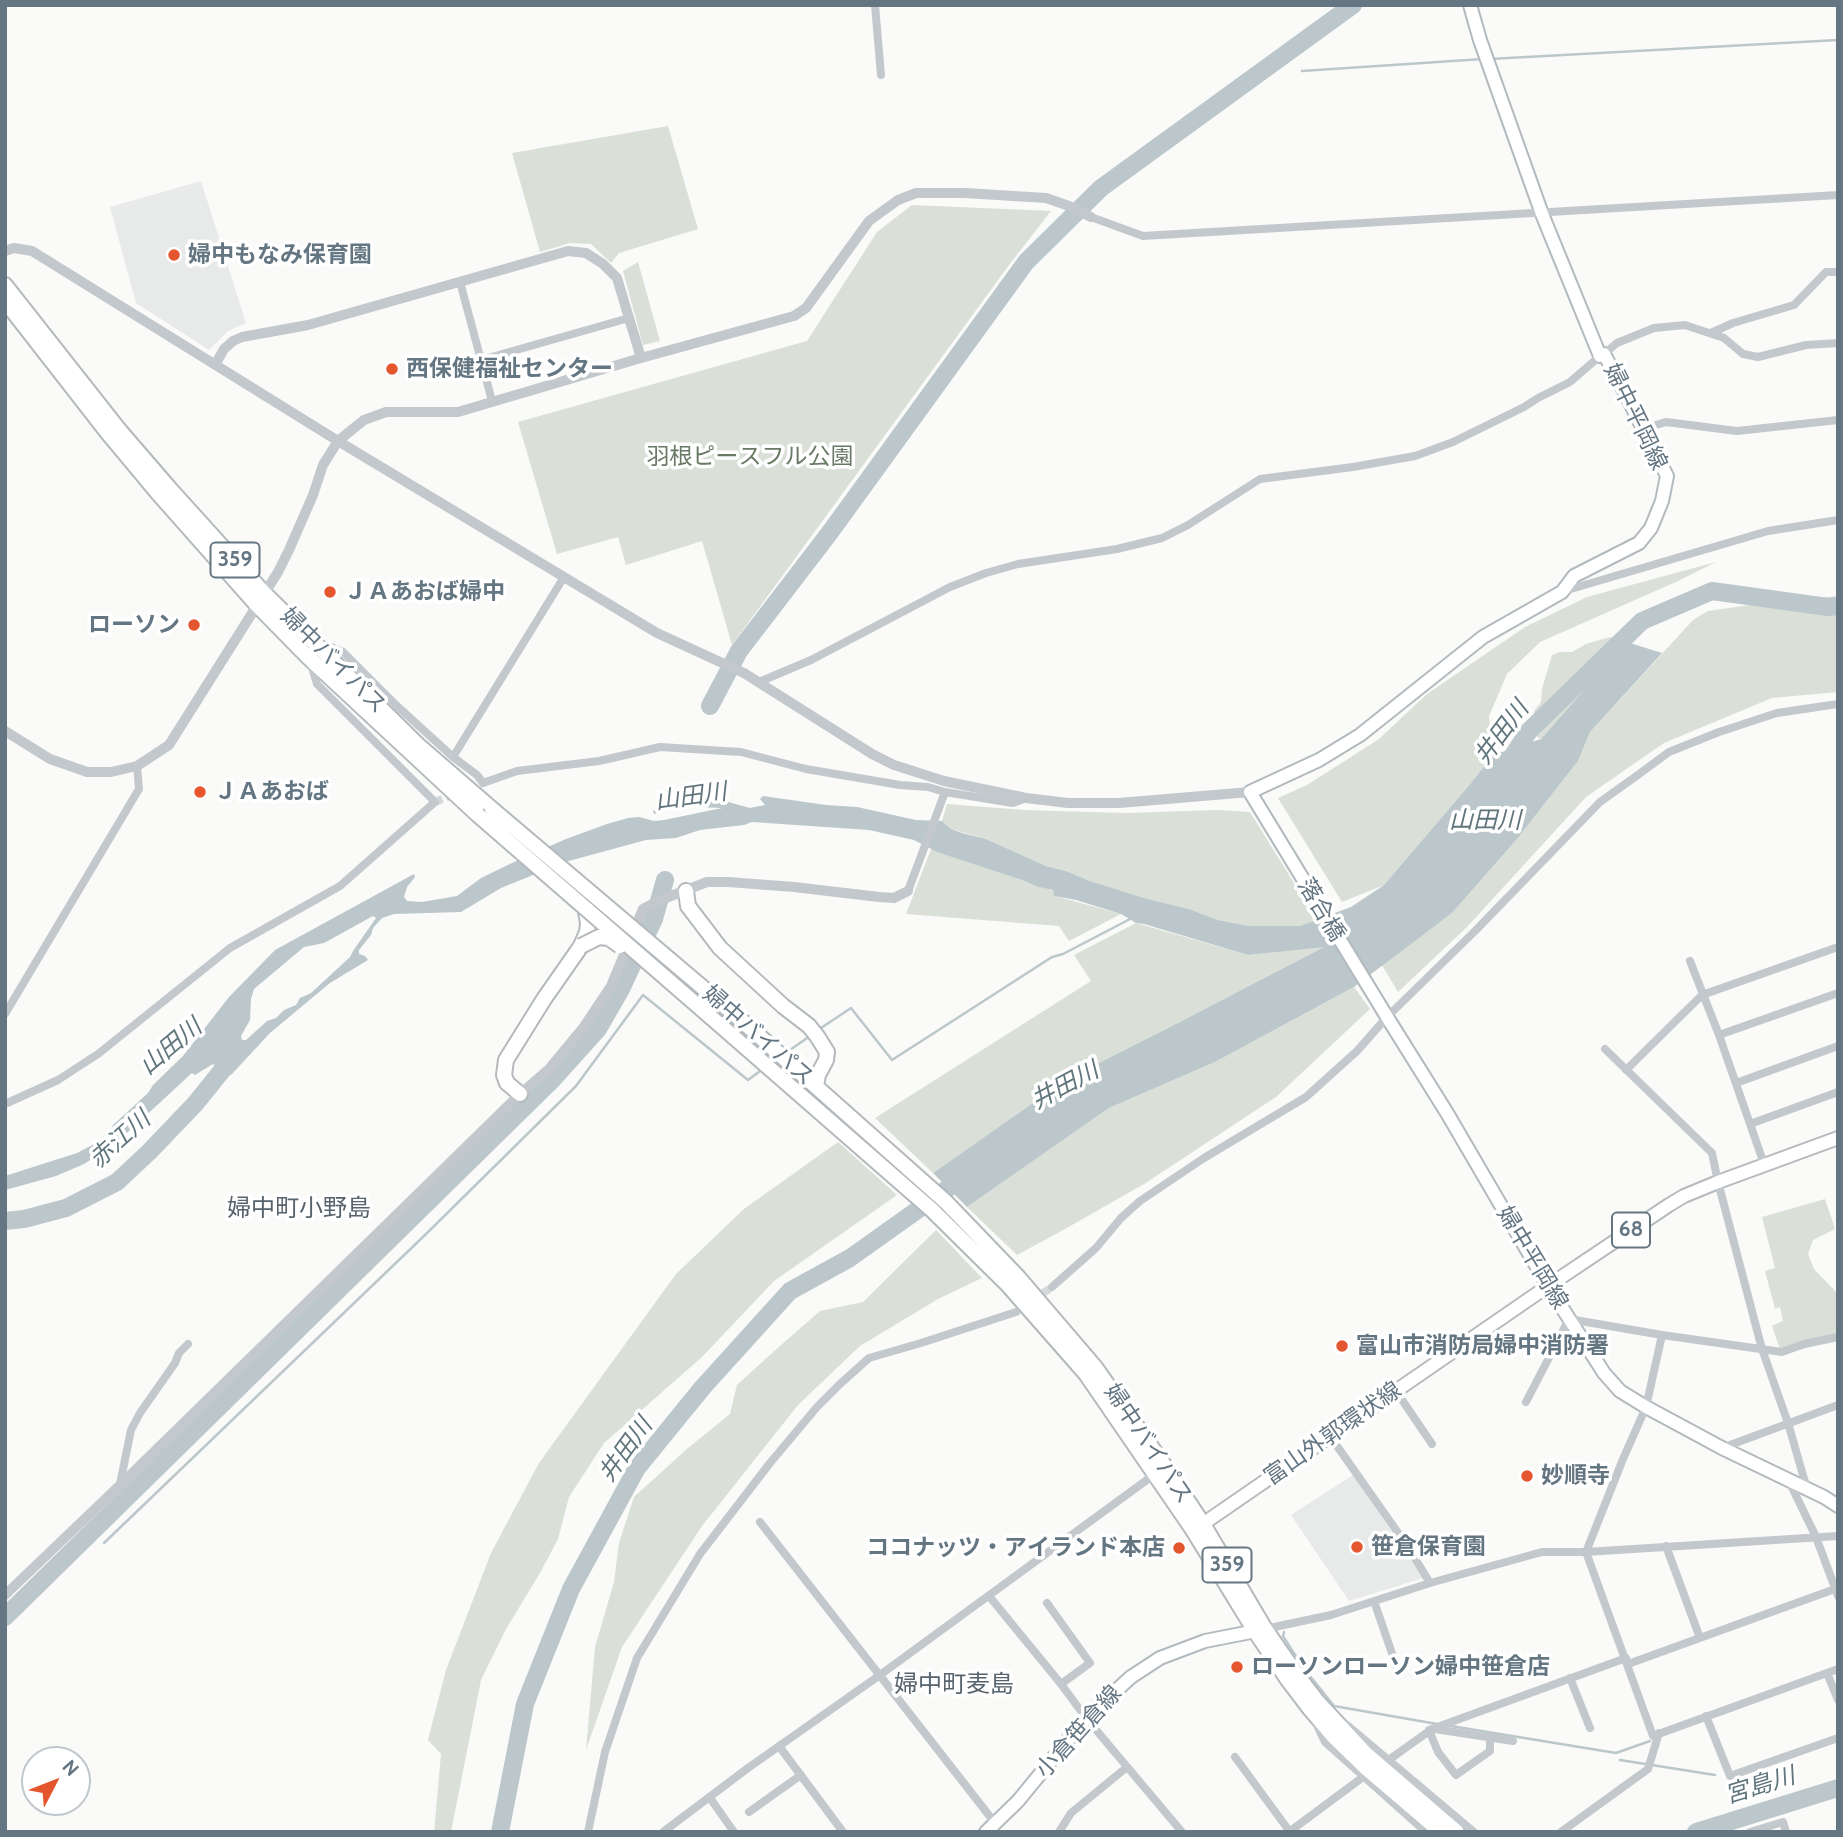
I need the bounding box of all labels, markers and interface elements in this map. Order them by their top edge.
place label: 婦中もなみ保育園 [188,241,372,269]
marker: 婦中もなみ保育園 [166,247,182,263]
place label: 西保健福祉センター [406,355,613,383]
street label: 婦中平岡線 [1597,359,1673,475]
marker: 西保健福祉センター [384,361,400,377]
park label: 羽根ピースフル公園 [647,443,853,471]
road number: 359 [210,542,260,578]
place label: ＪＡあおば婦中 [344,578,505,606]
marker: ＪＡあおば婦中 [322,584,338,600]
street label: 婦中バイパス [274,602,392,720]
place label: ローソン [88,611,180,639]
marker: ローソン [186,617,202,633]
water label: 井田川 [1469,696,1535,770]
place label: ＪＡあおば [214,778,329,806]
water label: 山田川 [653,778,729,816]
marker: ＪＡあおば [192,784,208,800]
water label: 山田川 [1449,807,1521,835]
street label: 落合橋 [1291,873,1351,947]
street label: 婦中バイパス [697,980,819,1092]
water label: 山田川 [134,1013,208,1081]
water label: 井田川 [1026,1056,1104,1116]
water label: 赤江川 [84,1105,156,1175]
district label: 婦中町小野島 [227,1195,371,1223]
street label: 婦中平岡線 [1491,1202,1573,1314]
road number: 68 [1612,1212,1650,1248]
place label: 富山市消防局婦中消防署 [1356,1332,1609,1360]
marker: 富山市消防局婦中消防署 [1334,1338,1350,1354]
street label: 富山外郭環状線 [1259,1377,1407,1491]
street label: 婦中バイパス [1098,1379,1198,1509]
water label: 井田川 [593,1412,659,1488]
place label: 妙順寺 [1541,1462,1610,1490]
marker: 妙順寺 [1519,1468,1535,1484]
place label: 笹倉保育園 [1371,1533,1486,1561]
place label: ココナッツ・アイランド本店 [866,1534,1165,1562]
marker: 笹倉保育園 [1349,1539,1365,1555]
marker: ココナッツ・アイランド本店 [1171,1540,1187,1556]
road number: 359 [1202,1548,1252,1582]
place label: ローソンローソン婦中笹倉店 [1251,1653,1550,1681]
marker: ローソンローソン婦中笹倉店 [1229,1659,1245,1675]
district label: 婦中町麦島 [894,1671,1014,1699]
street label: 小倉笹倉線 [1030,1680,1128,1784]
north arrow [21,1746,91,1816]
text: N [57,1755,84,1781]
water label: 宮島川 [1721,1762,1799,1810]

